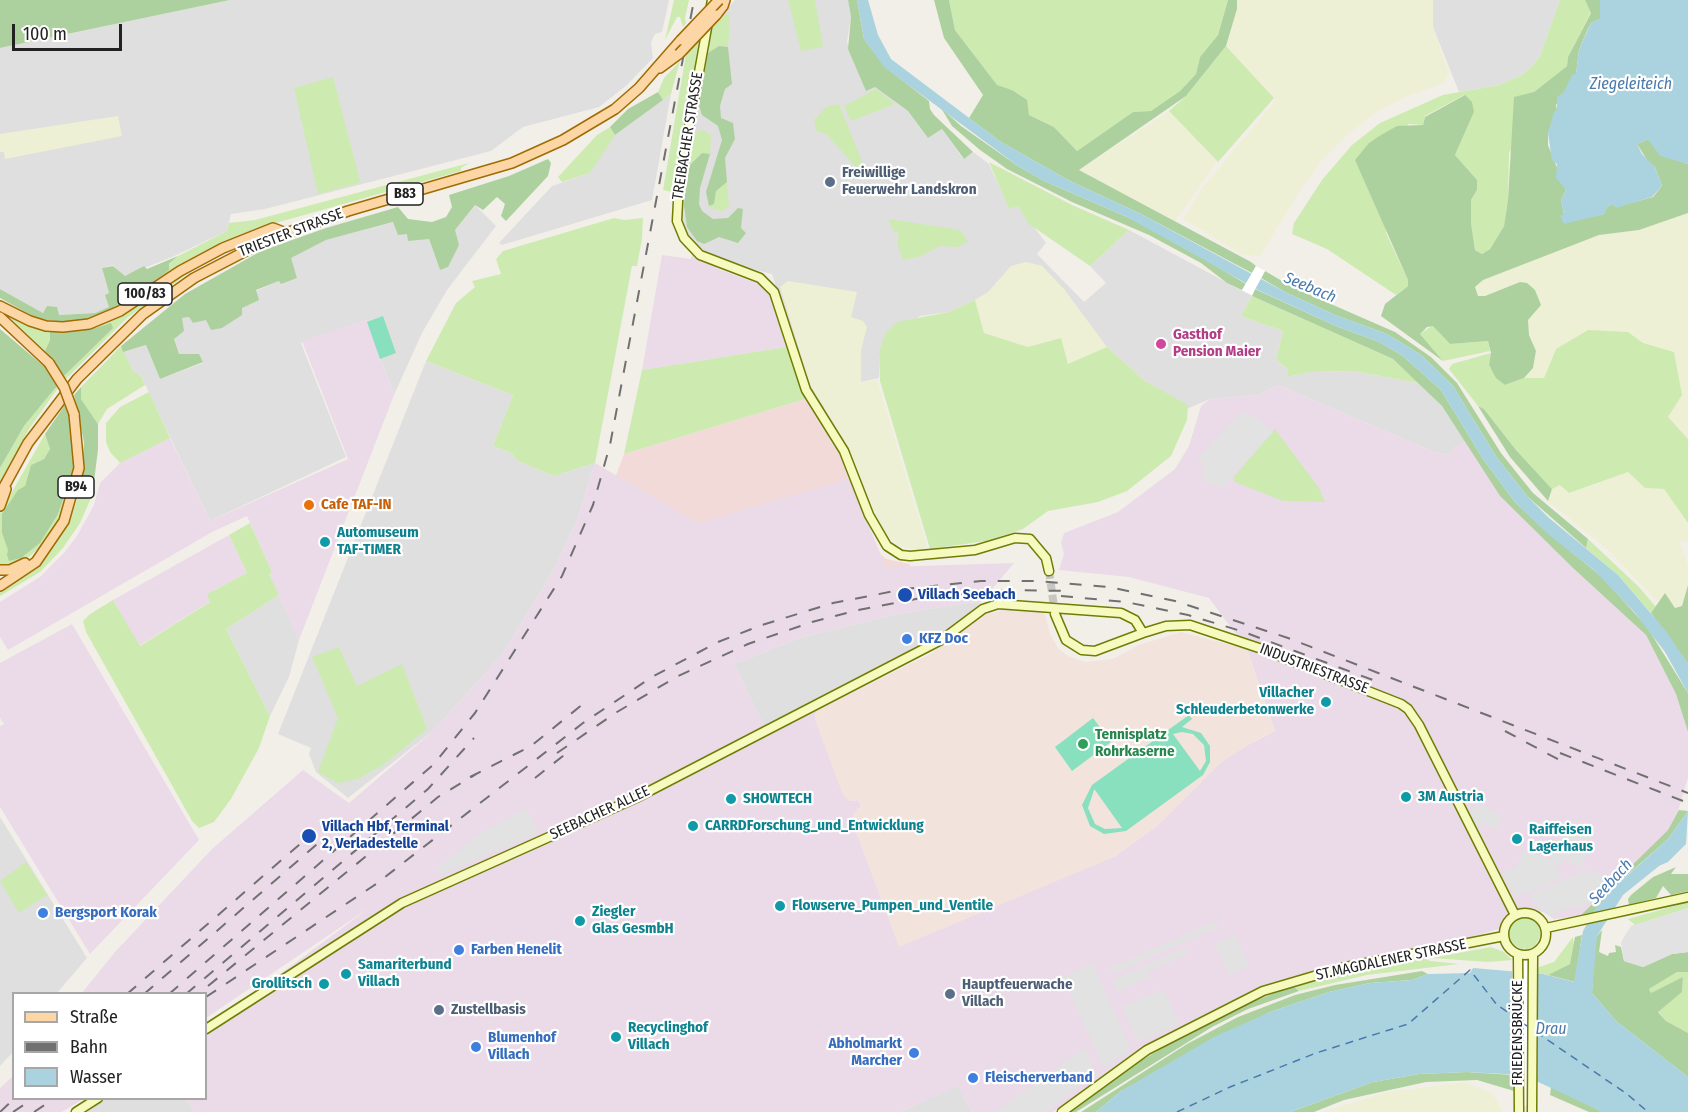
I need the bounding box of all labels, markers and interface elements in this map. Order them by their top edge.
scale bar [15,12,124,50]
text: 100 m [23,23,67,45]
street label: TREIBACHER STRASSE [669,71,707,201]
water label: Ziegeleiteich [1590,75,1672,95]
place label: Freiwillige Feuerwehr Landskron [842,164,976,199]
marker: Freiwillige Feuerwehr Landskron [823,175,837,189]
road number: B83 [387,183,423,205]
street label: TRIESTER STRASSE [236,205,346,261]
water label: Seebach [1281,268,1339,308]
road number: 100/83 [118,283,172,305]
place label: Gasthof Pension Maier [1173,326,1261,361]
marker: Gasthof Pension Maier [1154,337,1168,351]
road number: B94 [58,476,94,498]
place label: Cafe TAF-IN [321,496,392,514]
marker: Cafe TAF-IN [302,498,316,512]
place label: Automuseum TAF-TIMER [337,524,419,559]
marker: Automuseum TAF-TIMER [318,535,332,549]
marker: Villach Seebach [896,586,914,604]
place label: Villach Seebach [918,586,1016,604]
place label: KFZ Doc [919,630,968,648]
marker: KFZ Doc [900,632,914,646]
street label: INDUSTRIESTRASSE [1257,640,1371,698]
place label: Villacher Schleuderbetonwerke [1176,684,1314,719]
marker: Villacher Schleuderbetonwerke [1319,695,1333,709]
place label: Tennisplatz Rohrkaserne [1095,726,1174,761]
marker: Tennisplatz Rohrkaserne [1076,737,1090,751]
street label: SEEBACHER ALLEE [547,782,653,844]
place label: 3M Austria [1418,788,1484,806]
place label: SHOWTECH [743,790,812,808]
marker: 3M Austria [1399,790,1413,804]
marker: SHOWTECH [724,792,738,806]
place label: CARRDForschung_und_Entwicklung [705,817,924,835]
place label: Villach Hbf, Terminal 2, Verladestelle [322,818,449,853]
marker: CARRDForschung_und_Entwicklung [686,819,700,833]
place label: Raiffeisen Lagerhaus [1529,821,1593,856]
marker: Villach Hbf, Terminal 2, Verladestelle [300,827,318,845]
marker: Raiffeisen Lagerhaus [1510,832,1524,846]
water label: Seebach [1585,855,1637,909]
place label: Flowserve_Pumpen_und_Ventile [792,897,993,915]
marker: Flowserve_Pumpen_und_Ventile [773,899,787,913]
place label: Ziegler Glas GesmbH [592,903,674,938]
place label: Bergsport Korak [55,904,157,922]
marker: Bergsport Korak [36,906,50,920]
marker: Ziegler Glas GesmbH [573,914,587,928]
street label: ST.MAGDALENER STRASSE [1314,935,1468,985]
place label: Farben Henelit [471,941,562,959]
marker: Farben Henelit [452,943,466,957]
place label: Samariterbund Villach [358,956,452,991]
marker: Samariterbund Villach [339,967,353,981]
place label: Grollitsch [252,975,312,993]
place label: Hauptfeuerwache Villach [962,976,1072,1011]
marker: Grollitsch [317,977,331,991]
street label: FRIEDENSBRÜCKE [1509,980,1527,1086]
marker: Hauptfeuerwache Villach [943,987,957,1001]
legend [12,992,207,1100]
place label: Zustellbasis [451,1001,526,1019]
marker: Zustellbasis [432,1003,446,1017]
text: Straße [70,1006,118,1028]
place label: Recyclinghof Villach [628,1019,708,1054]
water label: Drau [1535,1020,1567,1040]
place label: Blumenhof Villach [488,1029,556,1064]
marker: Recyclinghof Villach [609,1030,623,1044]
place label: Abholmarkt Marcher [828,1035,902,1070]
text: Bahn [70,1036,108,1058]
marker: Blumenhof Villach [469,1040,483,1054]
marker: Abholmarkt Marcher [907,1046,921,1060]
text: Wasser [70,1066,122,1088]
place label: Fleischerverband [985,1069,1093,1087]
marker: Fleischerverband [966,1071,980,1085]

